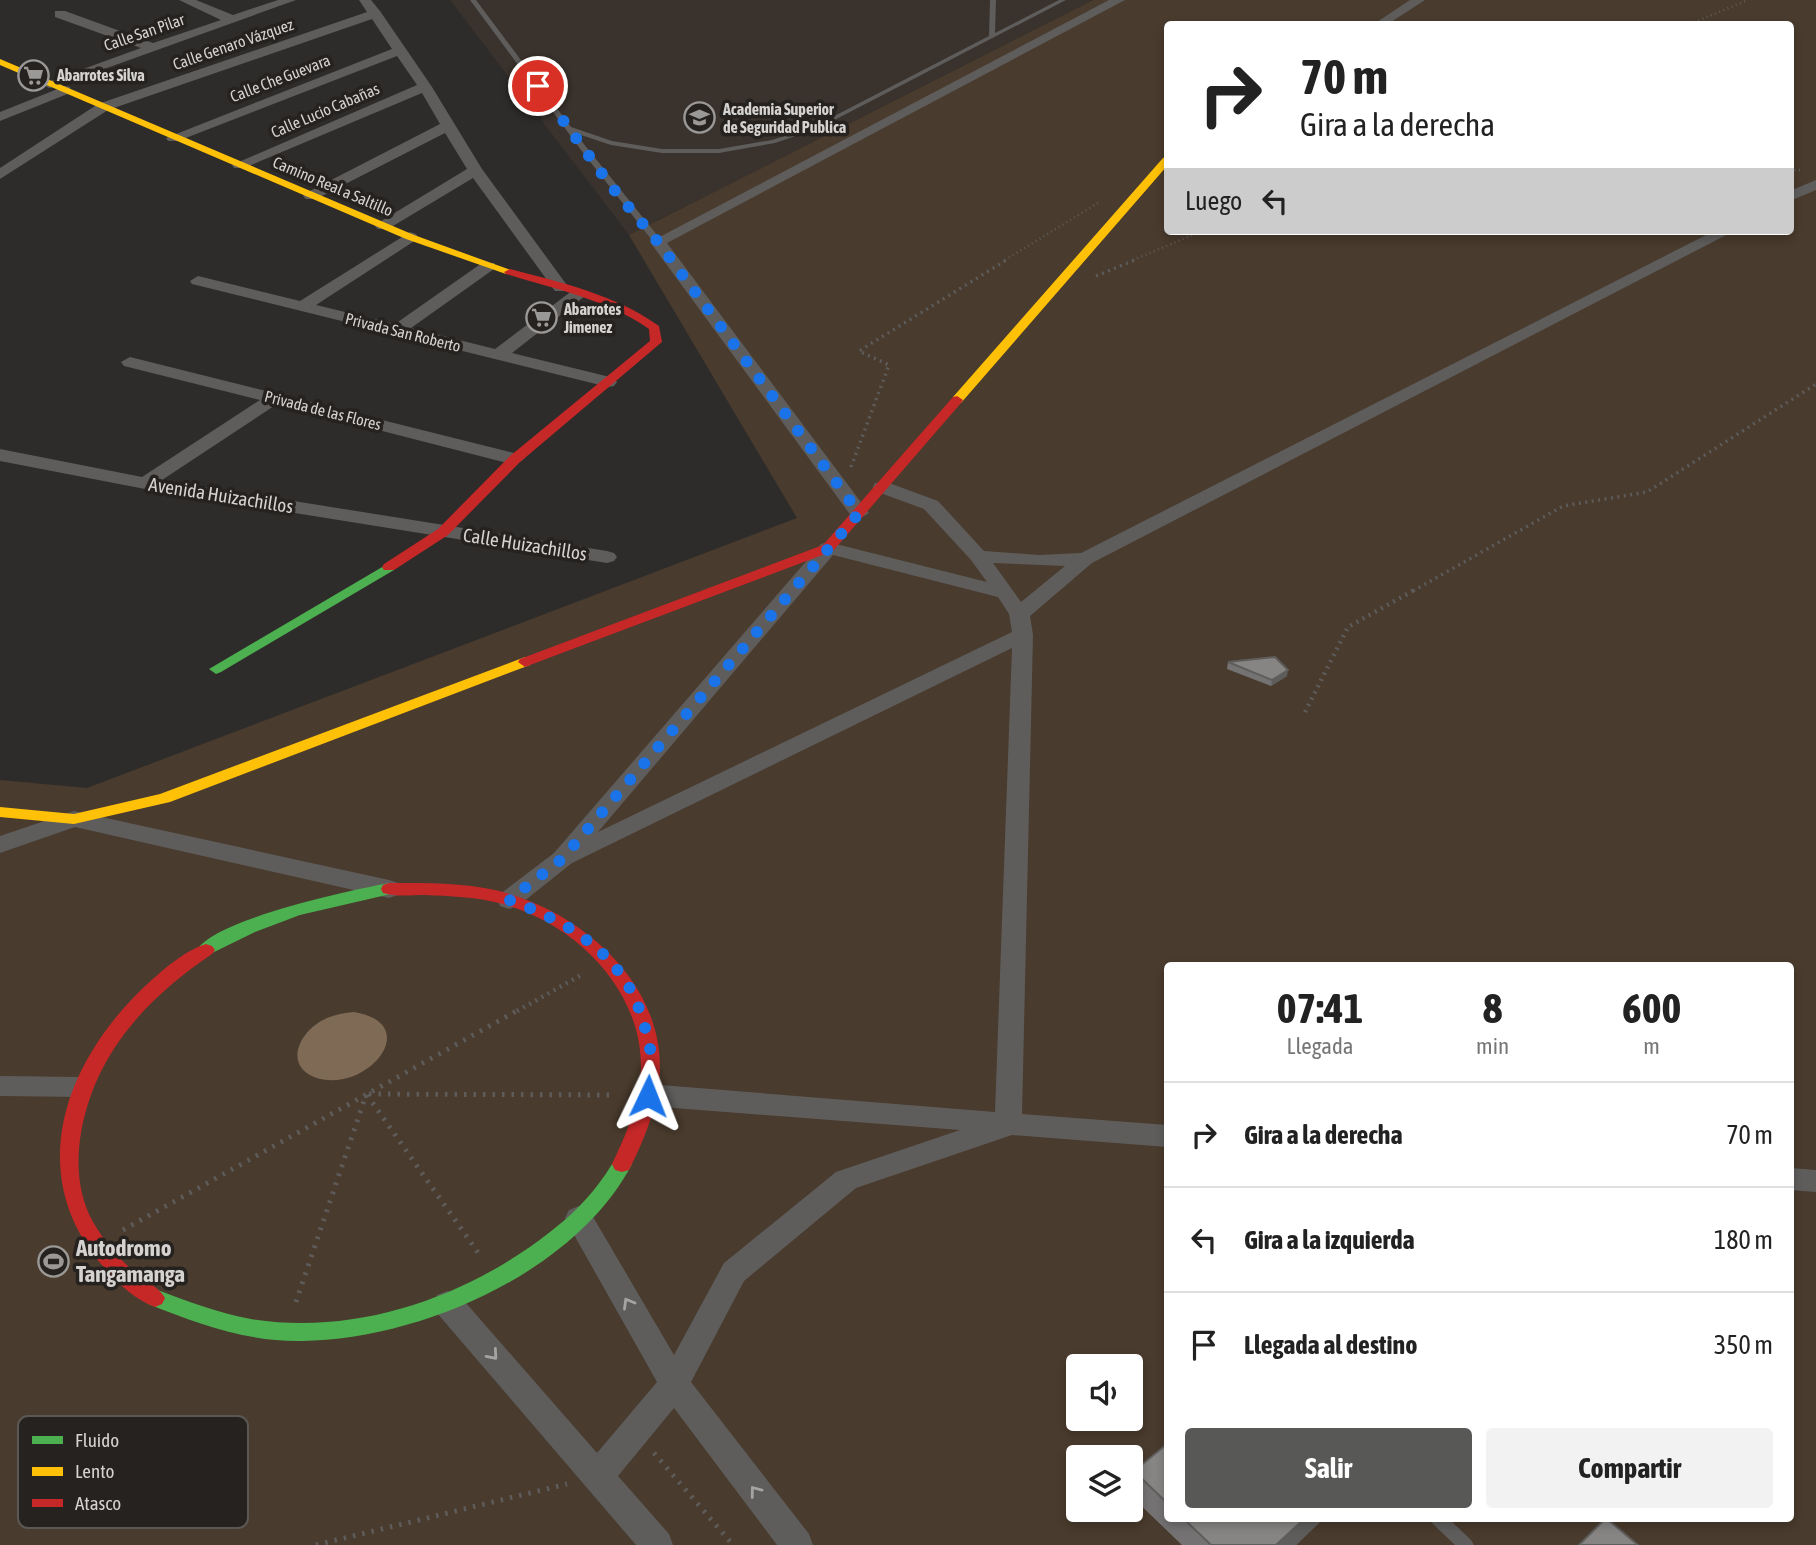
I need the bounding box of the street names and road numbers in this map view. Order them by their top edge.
street label: Calle San Pilar [101,10,187,54]
street label: Calle Genaro Vázquez [170,15,296,74]
street label: Calle Che Guevara [227,51,333,105]
street label: Calle Lucio Cabañas [268,79,382,141]
street label: Camino Real a Saltillo [270,153,396,219]
street label: Privada San Roberto [343,309,463,355]
street label: Privada de las Flores [263,387,384,433]
street label: Avenida Huizachillos [147,473,295,517]
street label: Calle Huizachillos [462,523,589,565]

